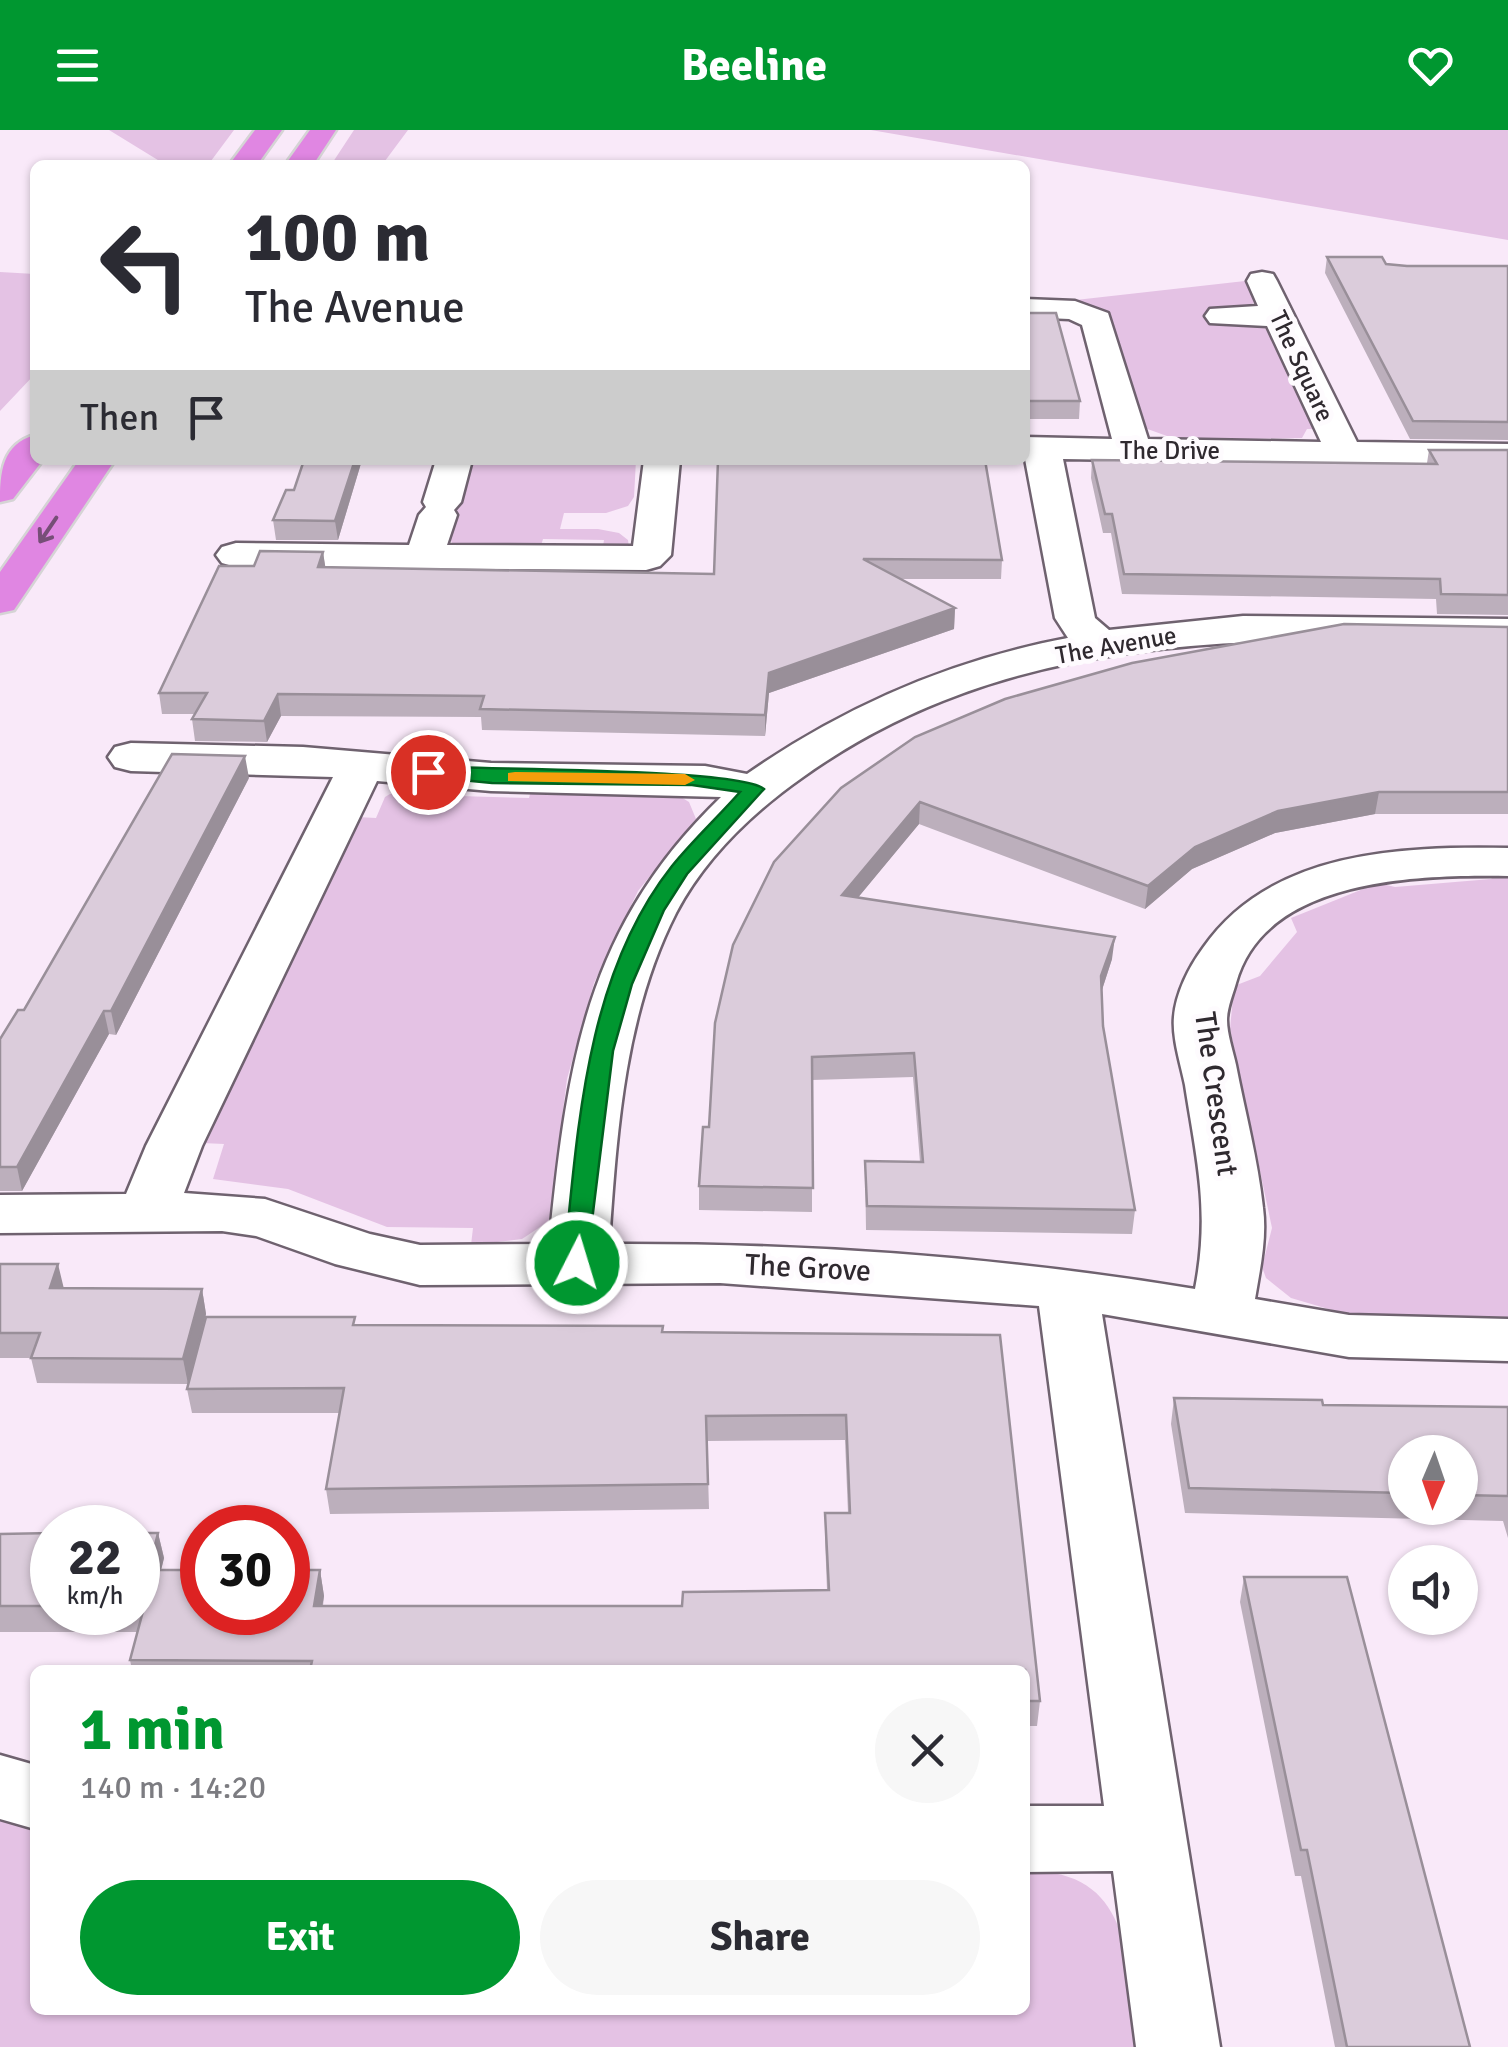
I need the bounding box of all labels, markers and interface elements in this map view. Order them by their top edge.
icon: menu [50,38,105,93]
text: Beeline [681,38,827,93]
icon: heart [1403,38,1458,93]
text: 100 m [245,194,430,280]
icon: left [80,200,210,330]
text: The Avenue [245,280,465,335]
street label: The Square [1263,306,1341,426]
icon: arrive [179,390,234,445]
text: Then [80,394,159,441]
street label: The Drive [1120,435,1220,466]
one-way arrow [38,516,59,544]
street label: The Avenue [1053,619,1179,671]
pin [386,730,471,815]
icon: arrive [401,745,456,800]
street label: The Crescent [1186,1010,1246,1178]
position arrow [525,1211,629,1315]
street label: The Grove [744,1246,872,1290]
north arrow [1388,1435,1478,1525]
map controls [1388,1435,1478,1635]
speed limit sign: 30 [180,1505,310,1635]
text: 22 [68,1527,122,1589]
button: sound [1388,1545,1478,1635]
text: km/h [67,1580,123,1611]
text: 1 min [80,1693,225,1767]
button: close [875,1698,980,1803]
text: 140 m · 14:20 [80,1768,266,1807]
button: Exit [80,1880,520,1995]
button: Share [540,1880,980,1995]

